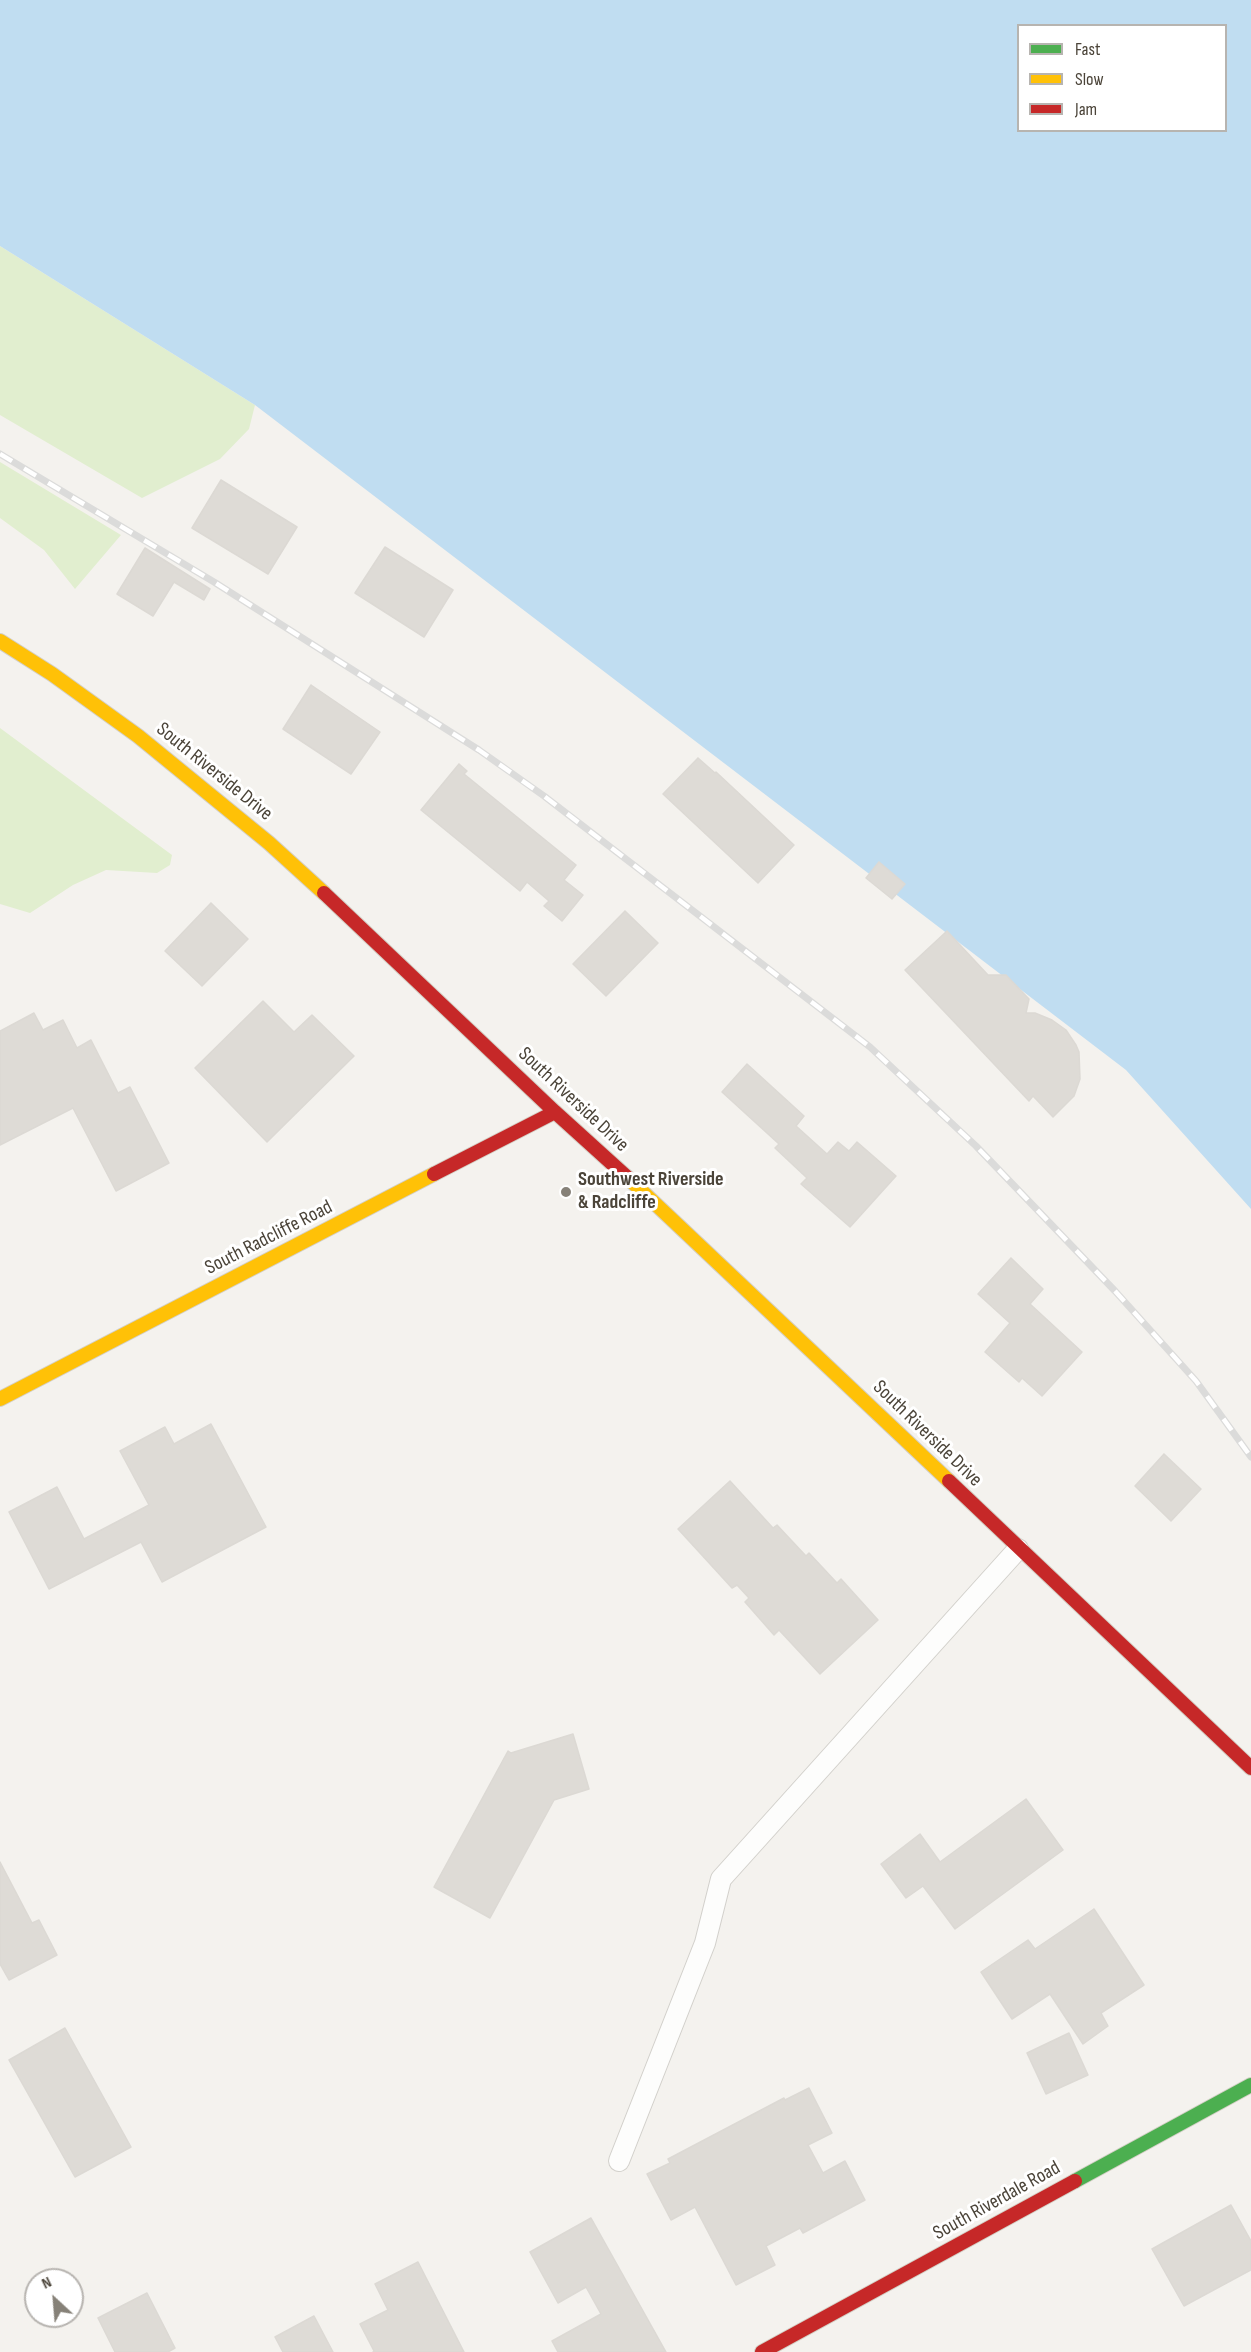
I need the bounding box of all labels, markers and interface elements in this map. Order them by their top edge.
legend [1017,24,1227,132]
text: Fast [1075,39,1100,60]
text: Slow [1075,69,1104,90]
text: Jam [1075,99,1097,120]
street label: South Riverside Drive [151,718,277,826]
street label: South Riverside Drive [513,1043,633,1157]
place label: Southwest Riverside & Radcliffe [578,1168,724,1215]
marker: Southwest Riverside & Radcliffe [559,1185,573,1199]
street label: South Radcliffe Road [201,1196,337,1280]
street label: South Riverside Drive [867,1376,987,1492]
street label: South Riverdale Road [929,2156,1065,2246]
north arrow [24,2268,84,2328]
text: N [39,2273,55,2294]

